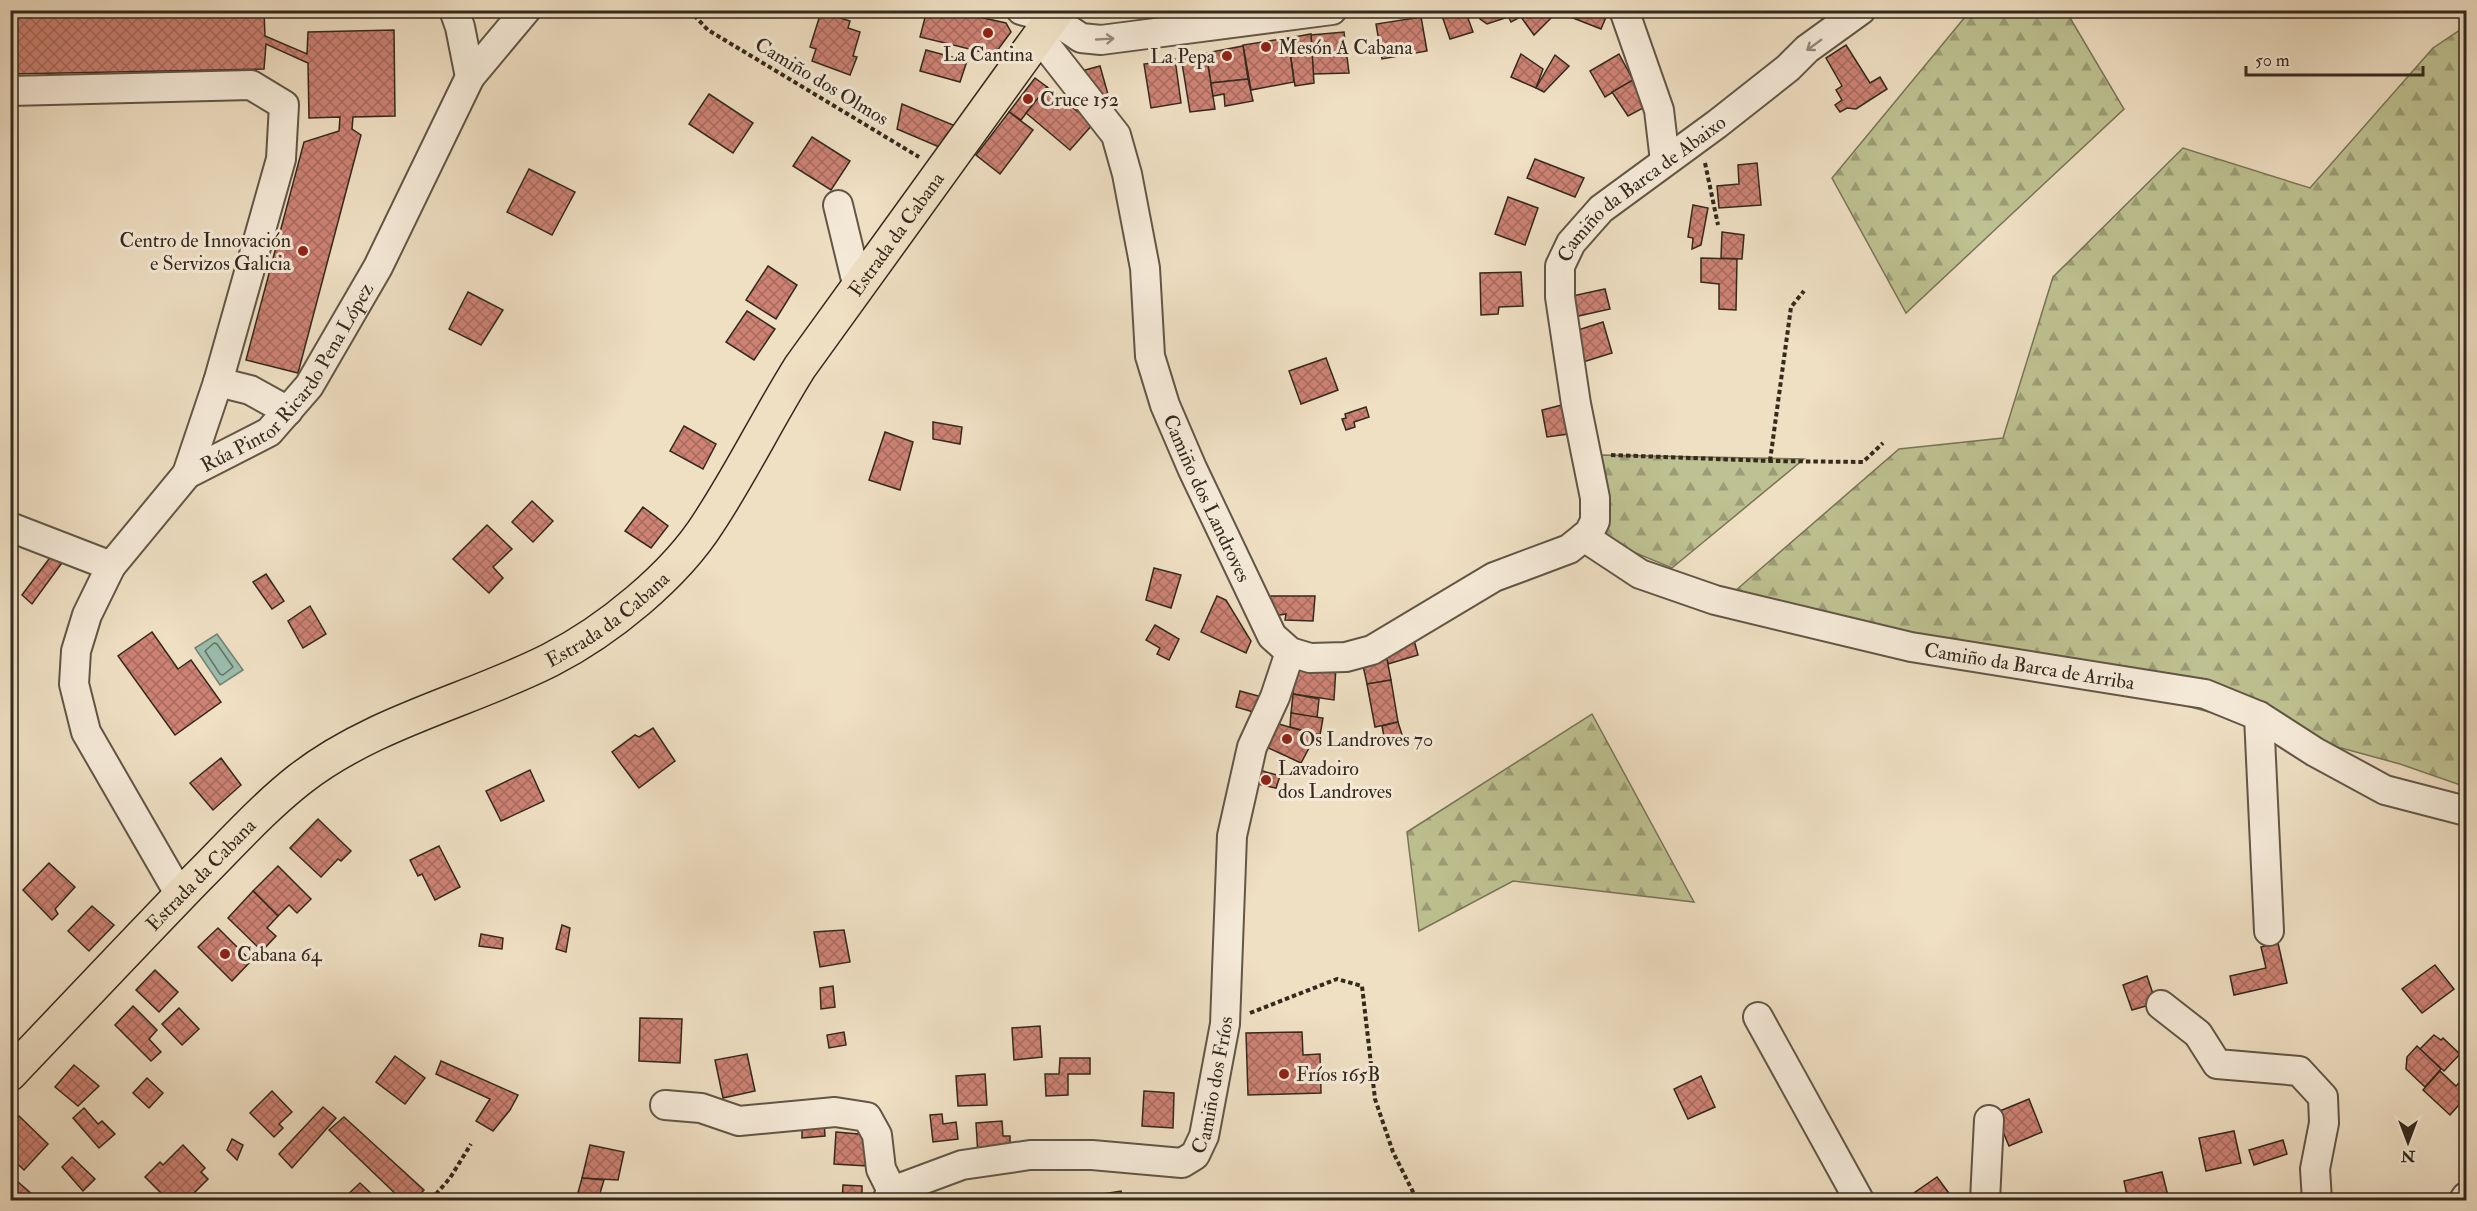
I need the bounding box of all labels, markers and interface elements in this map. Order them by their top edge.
marker: La Cantina [981,26,995,40]
street label: Camiño dos Olmos [750,32,893,131]
one-way arrow [1095,33,1115,44]
place label: Mesón A Cabana [1278,35,1413,60]
one-way arrow [1806,39,1822,51]
scale bar [2246,39,2423,77]
marker: Mesón A Cabana [1259,40,1273,54]
place label: La Cantina [943,42,1034,67]
place label: La Pepa [1150,44,1216,70]
marker: La Pepa [1220,49,1234,63]
text: 50 m [2255,49,2290,72]
place label: Cruce 152 [1040,87,1119,112]
marker: Cruce 152 [1021,92,1035,106]
street label: Camiño da Barca de Abaixo [1552,110,1731,266]
street label: Estrada da Cabana [843,167,950,301]
place label: Centro de Innovación e Servizos Galicia [120,228,292,276]
marker: Centro de Innovación e Servizos Galicia [296,244,310,258]
street label: Rúa Pintor Ricardo Pena López [197,278,379,478]
street label: Camiño dos Landroves [1157,411,1256,586]
street label: Estrada da Cabana [541,566,675,673]
street label: Camiño da Barca de Arriba [1922,637,2137,696]
place label: Os Landroves 70 [1299,727,1433,752]
marker: Os Landroves 70 [1280,732,1294,746]
place label: Lavadoiro dos Landroves [1278,756,1392,804]
marker: Lavadoiro dos Landroves [1259,773,1273,787]
street label: Estrada da Cabana [141,813,262,936]
place label: Cabana 64 [237,942,323,967]
marker: Cabana 64 [218,947,232,961]
street label: Camiño dos Fríos [1185,1016,1238,1158]
place label: Fríos 165B [1296,1062,1380,1087]
marker: Fríos 165B [1277,1067,1291,1081]
north arrow [2378,1112,2438,1172]
text: N [2400,1146,2416,1166]

